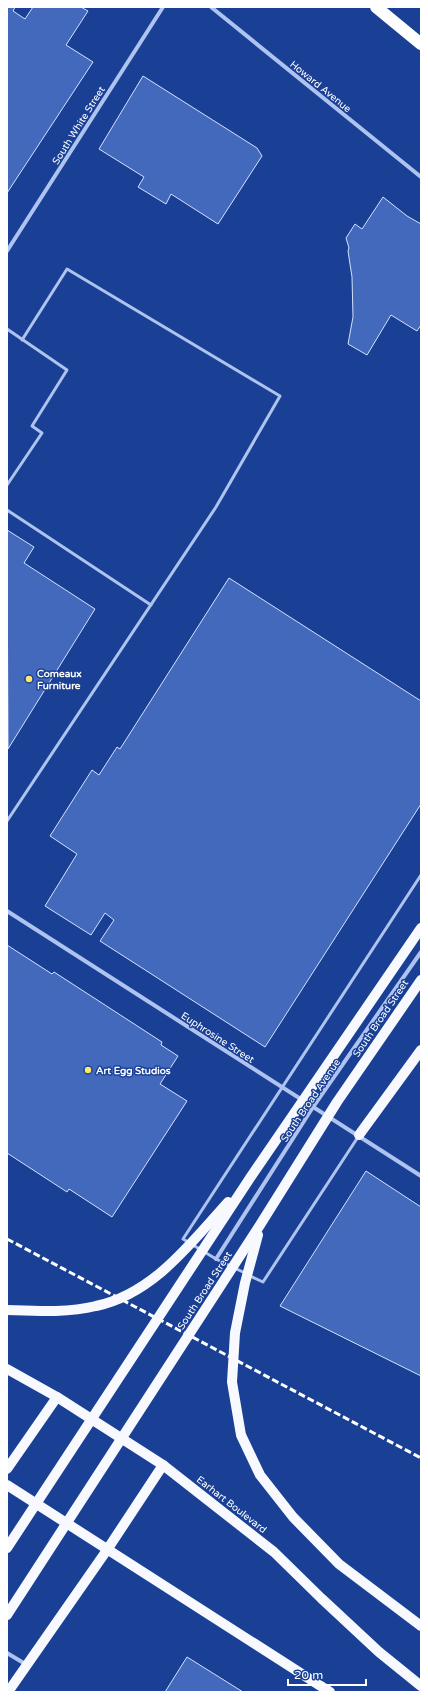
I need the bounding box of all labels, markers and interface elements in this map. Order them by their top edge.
street label: Howard Avenue [287,58,354,115]
street label: South White Street [50,84,108,167]
place label: Comeaux Furniture [37,668,82,692]
marker: Comeaux Furniture [24,674,34,684]
street label: South Broad Street [351,978,411,1059]
street label: Euphrosine Street [179,1010,256,1066]
street label: South Broad Avenue [279,1056,343,1144]
marker: Art Egg Studios [83,1065,93,1075]
place label: Art Egg Studios [96,1065,171,1077]
street label: South Broad Street [175,1249,235,1332]
street label: Earhart Boulevard [194,1474,269,1536]
scale bar [288,1661,366,1687]
text: 20 m [294,1668,323,1682]

